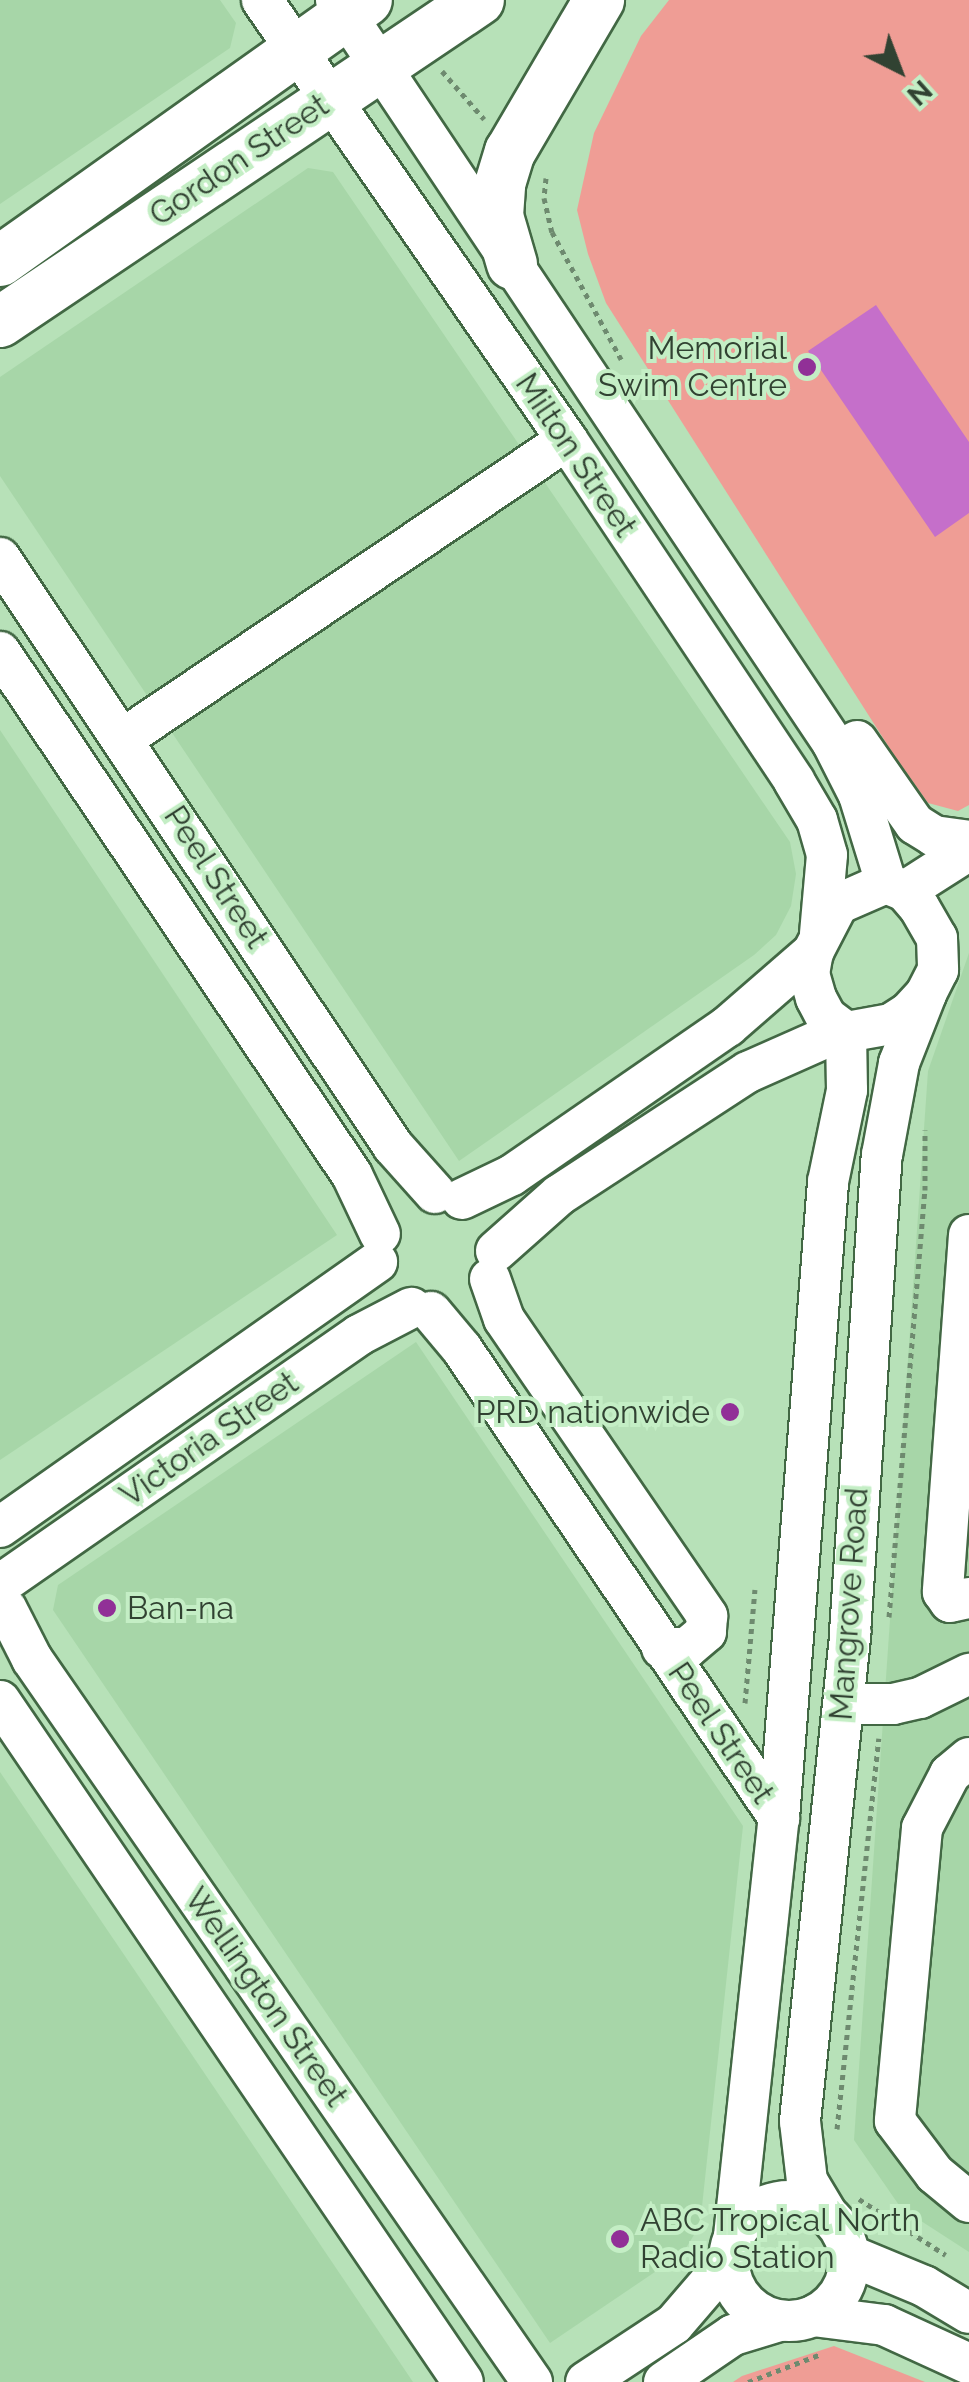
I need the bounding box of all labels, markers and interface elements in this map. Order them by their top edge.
north arrow [849,20,949,120]
text: N [900,73,938,112]
street label: Gordon Street [142,86,336,234]
place label: Memorial Swim Centre [598,330,787,405]
marker: Memorial Swim Centre [796,356,818,378]
street label: Milton Street [507,366,645,544]
street label: Peel Street [156,798,276,956]
street label: Victoria Street [113,1364,305,1514]
place label: PRD nationwide [475,1393,710,1431]
marker: PRD nationwide [719,1401,741,1423]
street label: Mangrove Road [822,1486,876,1722]
place label: Ban-na [127,1589,234,1627]
marker: Ban-na [96,1597,118,1619]
street label: Peel Street [660,1655,782,1811]
street label: Wellington Street [176,1880,356,2114]
place label: ABC Tropical North Radio Station [640,2202,922,2277]
marker: ABC Tropical North Radio Station [609,2228,631,2250]

